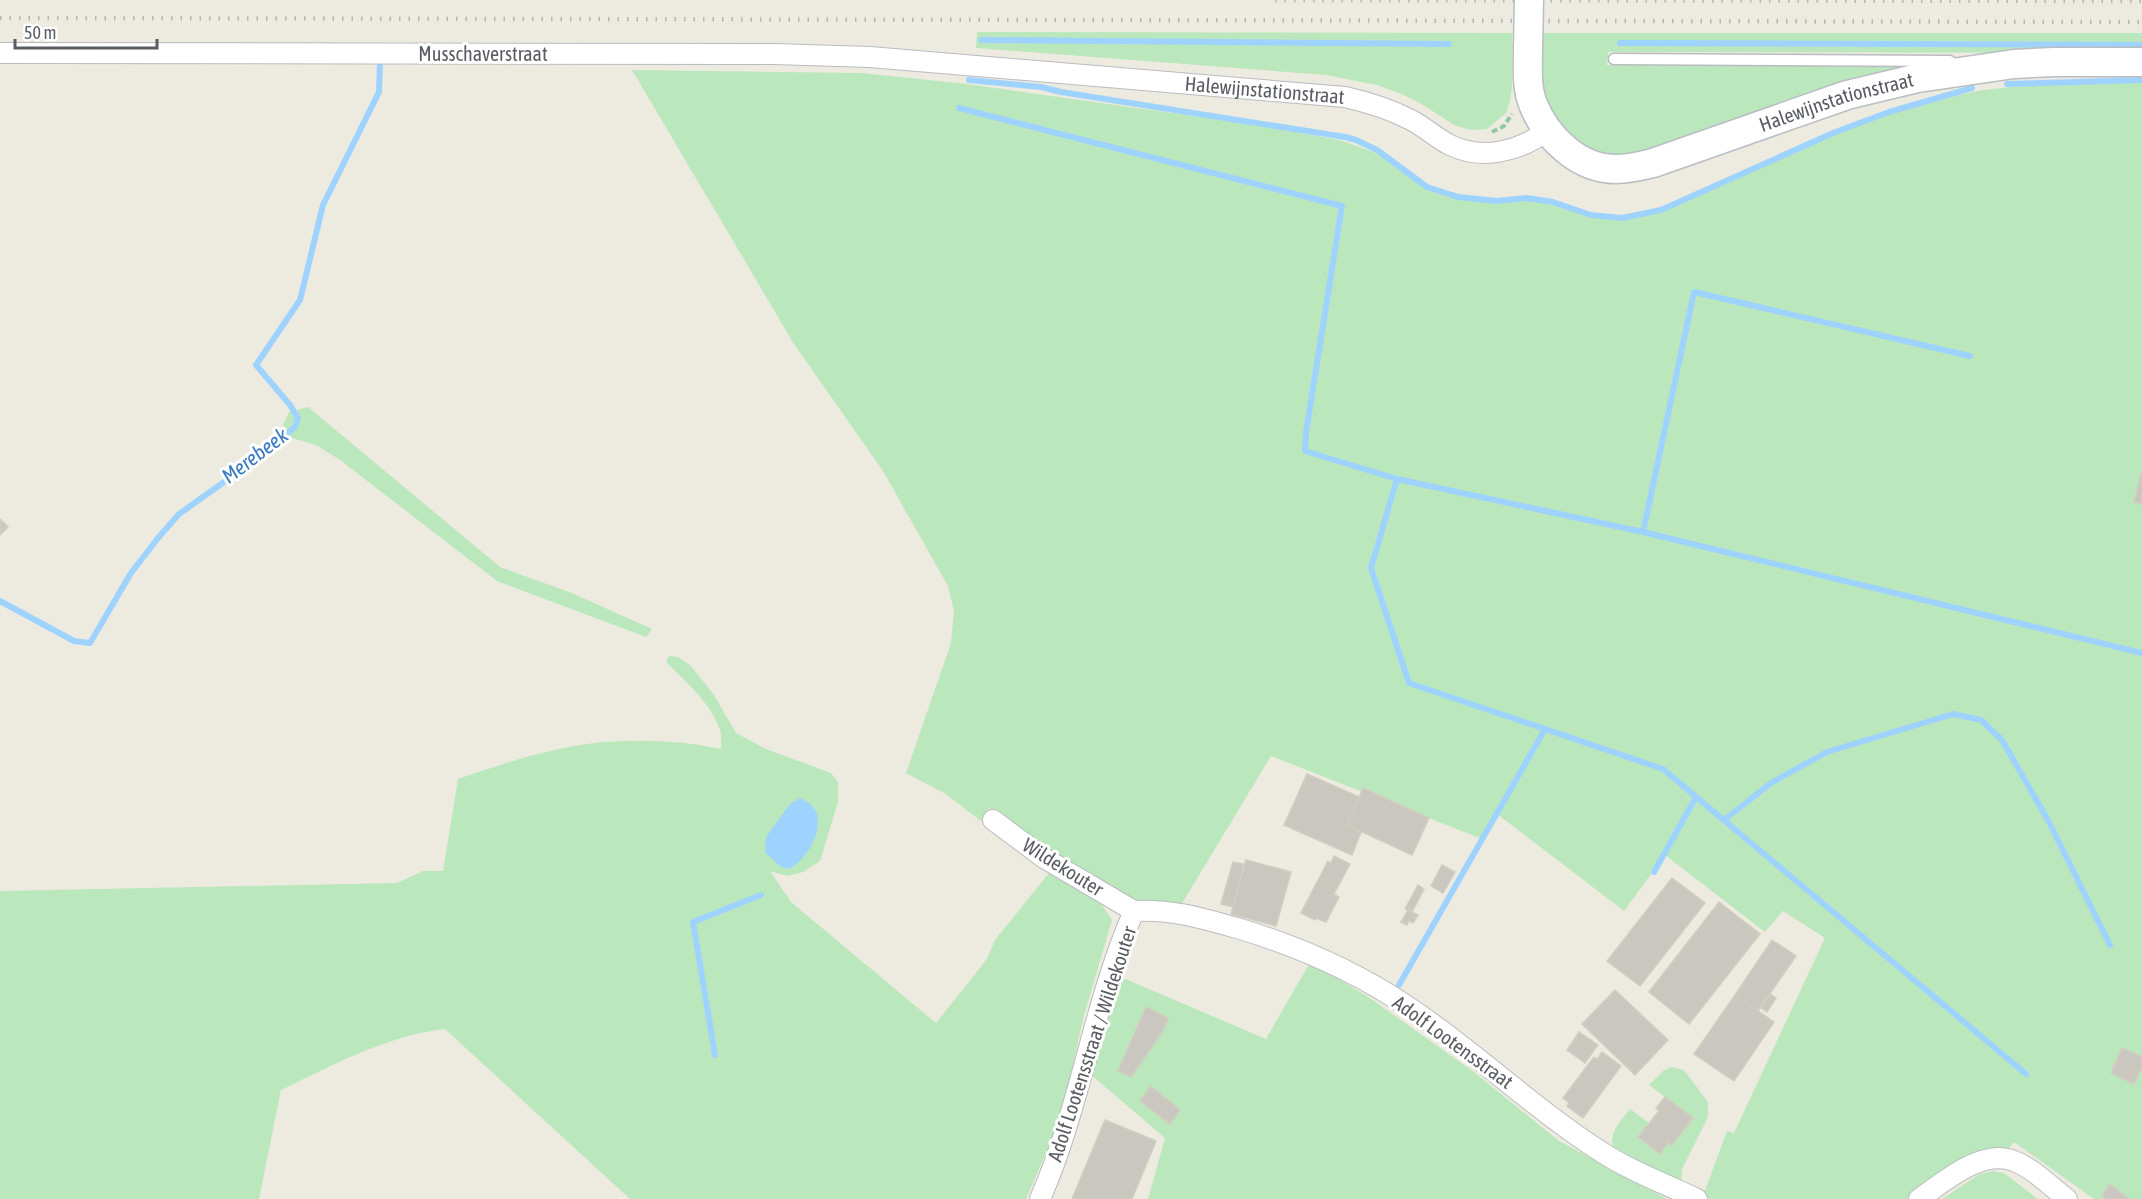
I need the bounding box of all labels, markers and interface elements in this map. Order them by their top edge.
scale bar [15,12,158,50]
text: 50 m [24,22,56,43]
street label: Musschaverstraat [418,42,548,65]
street label: Halewijnstationstraat [1756,67,1916,136]
street label: Halewijnstationstraat [1184,72,1346,108]
water label: Merebeek [217,422,293,488]
street label: Wildekouter [1019,833,1109,901]
street label: Adolf Lootensstraat / Wildekouter [1043,922,1141,1164]
street label: Adolf Lootensstraat [1389,990,1518,1093]

